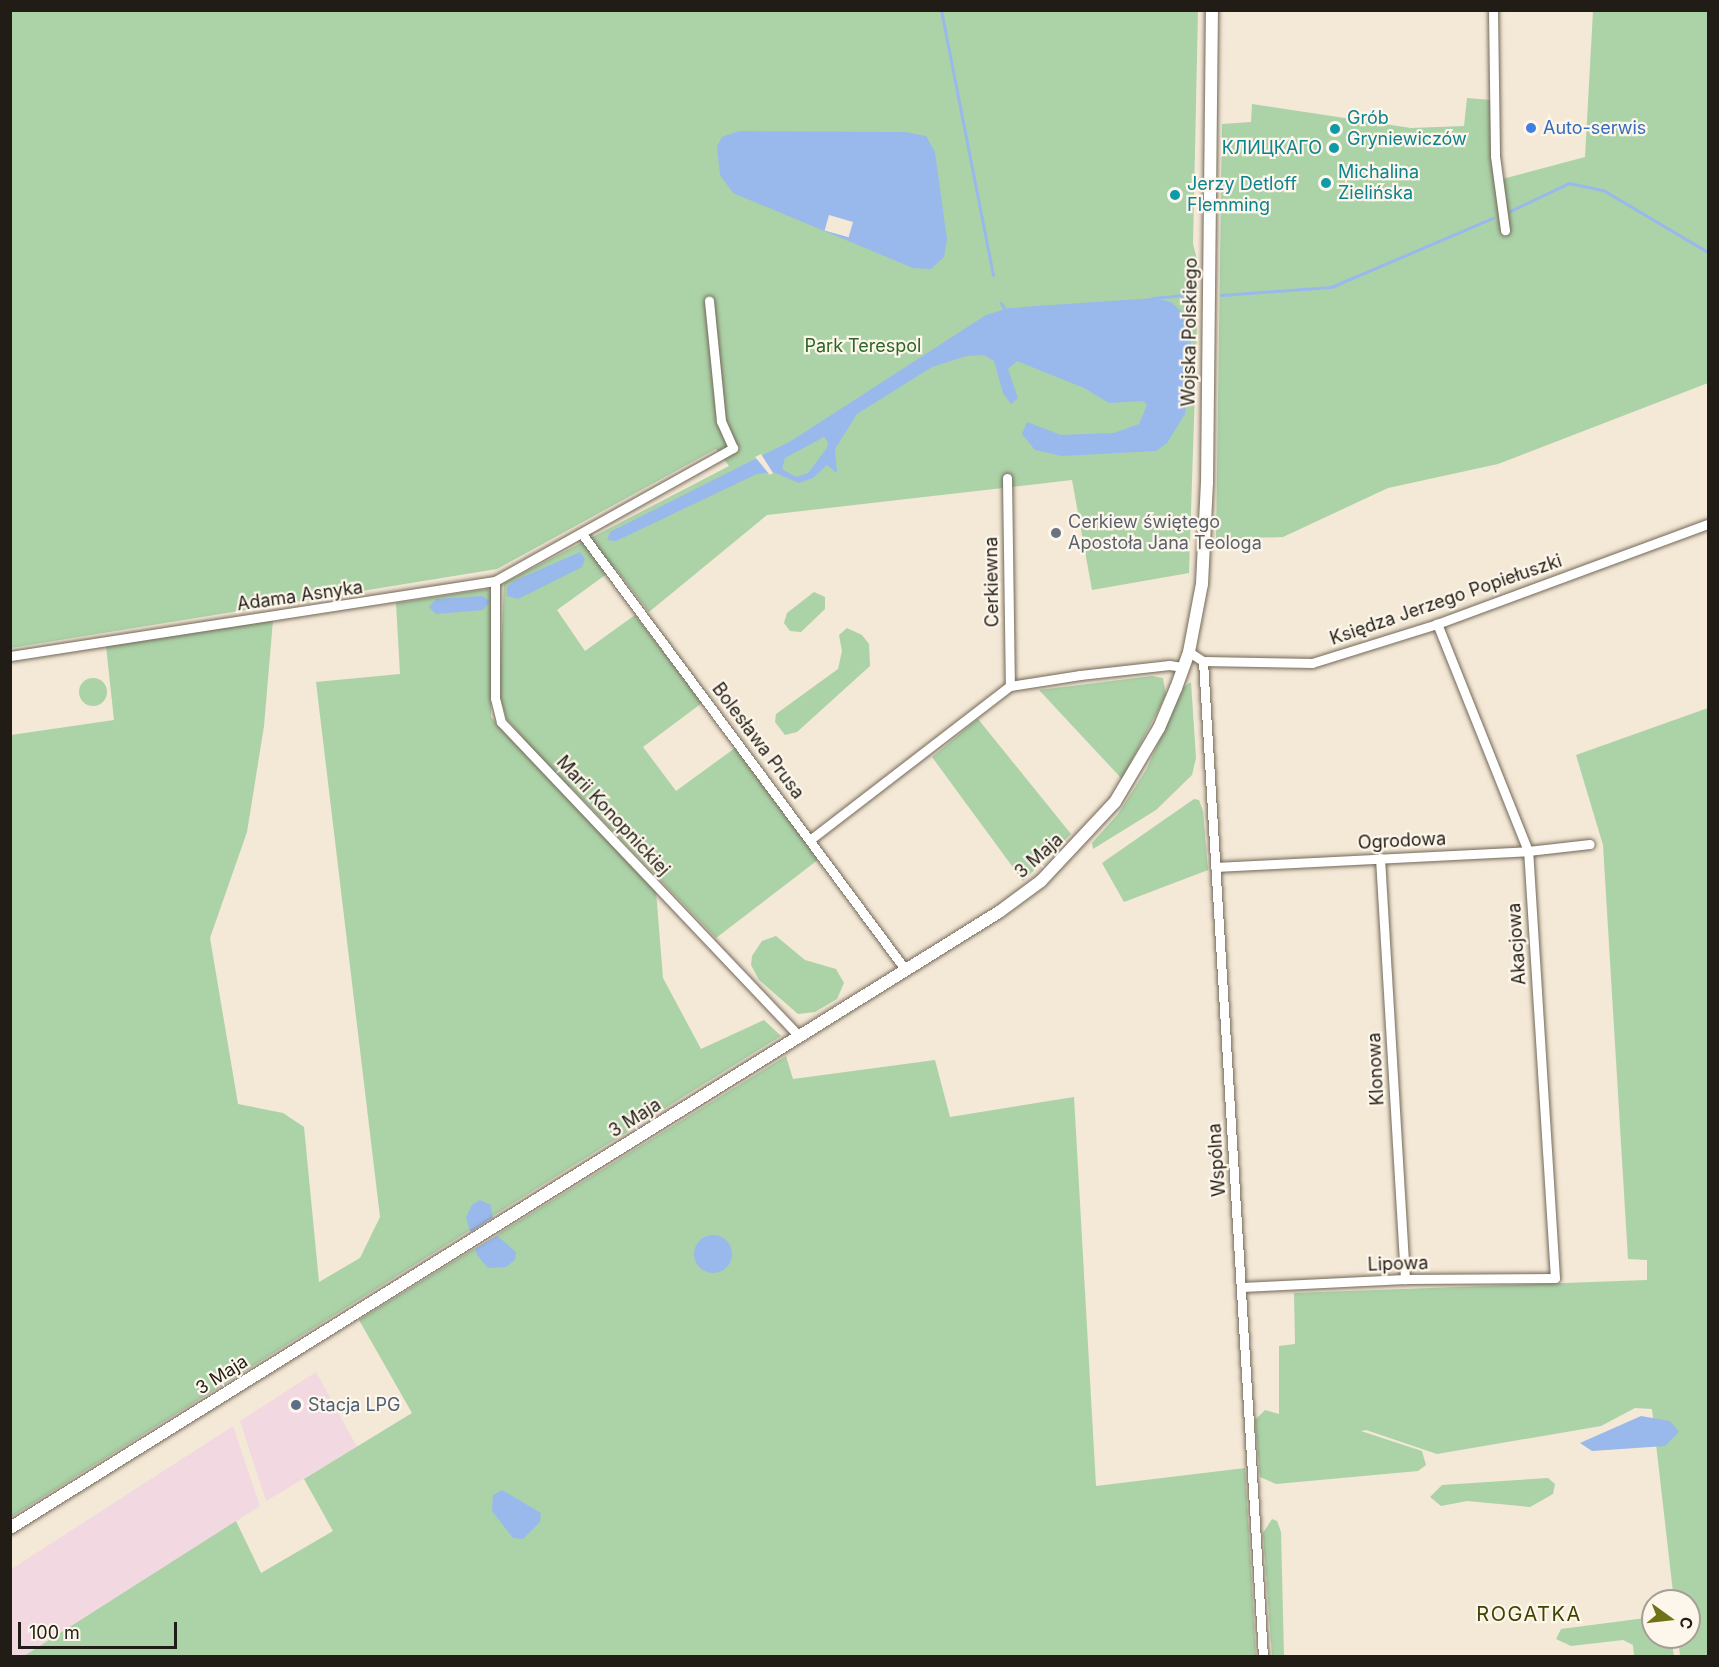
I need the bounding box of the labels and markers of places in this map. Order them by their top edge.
place label: Grób Gryniewiczów [1347,108,1467,150]
place label: Auto-serwis [1543,117,1646,139]
marker: Auto-serwis [1524,121,1538,135]
marker: Grób Gryniewiczów [1328,122,1342,136]
place label: КЛИЦКАГО [1222,137,1322,159]
marker: КЛИЦКАГО [1327,141,1341,155]
place label: Michalina Zielińska [1338,162,1419,204]
place label: Jerzy Detloff Flemming [1187,174,1297,216]
marker: Michalina Zielińska [1319,176,1333,190]
marker: Jerzy Detloff Flemming [1168,188,1182,202]
place label: Cerkiew świętego Apostoła Jana Teologa [1068,512,1262,554]
marker: Cerkiew świętego Apostoła Jana Teologa [1049,526,1063,540]
place label: Stacja LPG [308,1394,401,1416]
marker: Stacja LPG [289,1398,303,1412]

